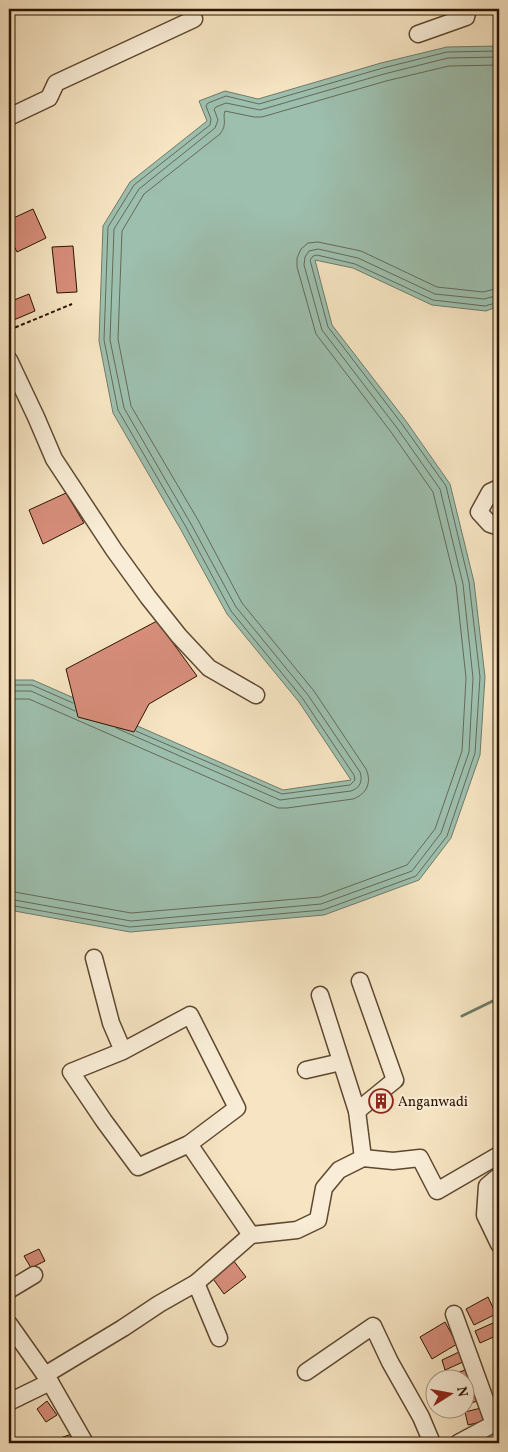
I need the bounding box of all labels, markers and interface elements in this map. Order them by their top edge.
building icon: Anganwadi [368,1088,394,1114]
place label: Anganwadi [398,1093,468,1112]
north arrow [426,1370,476,1420]
text: N [451,1385,472,1399]

